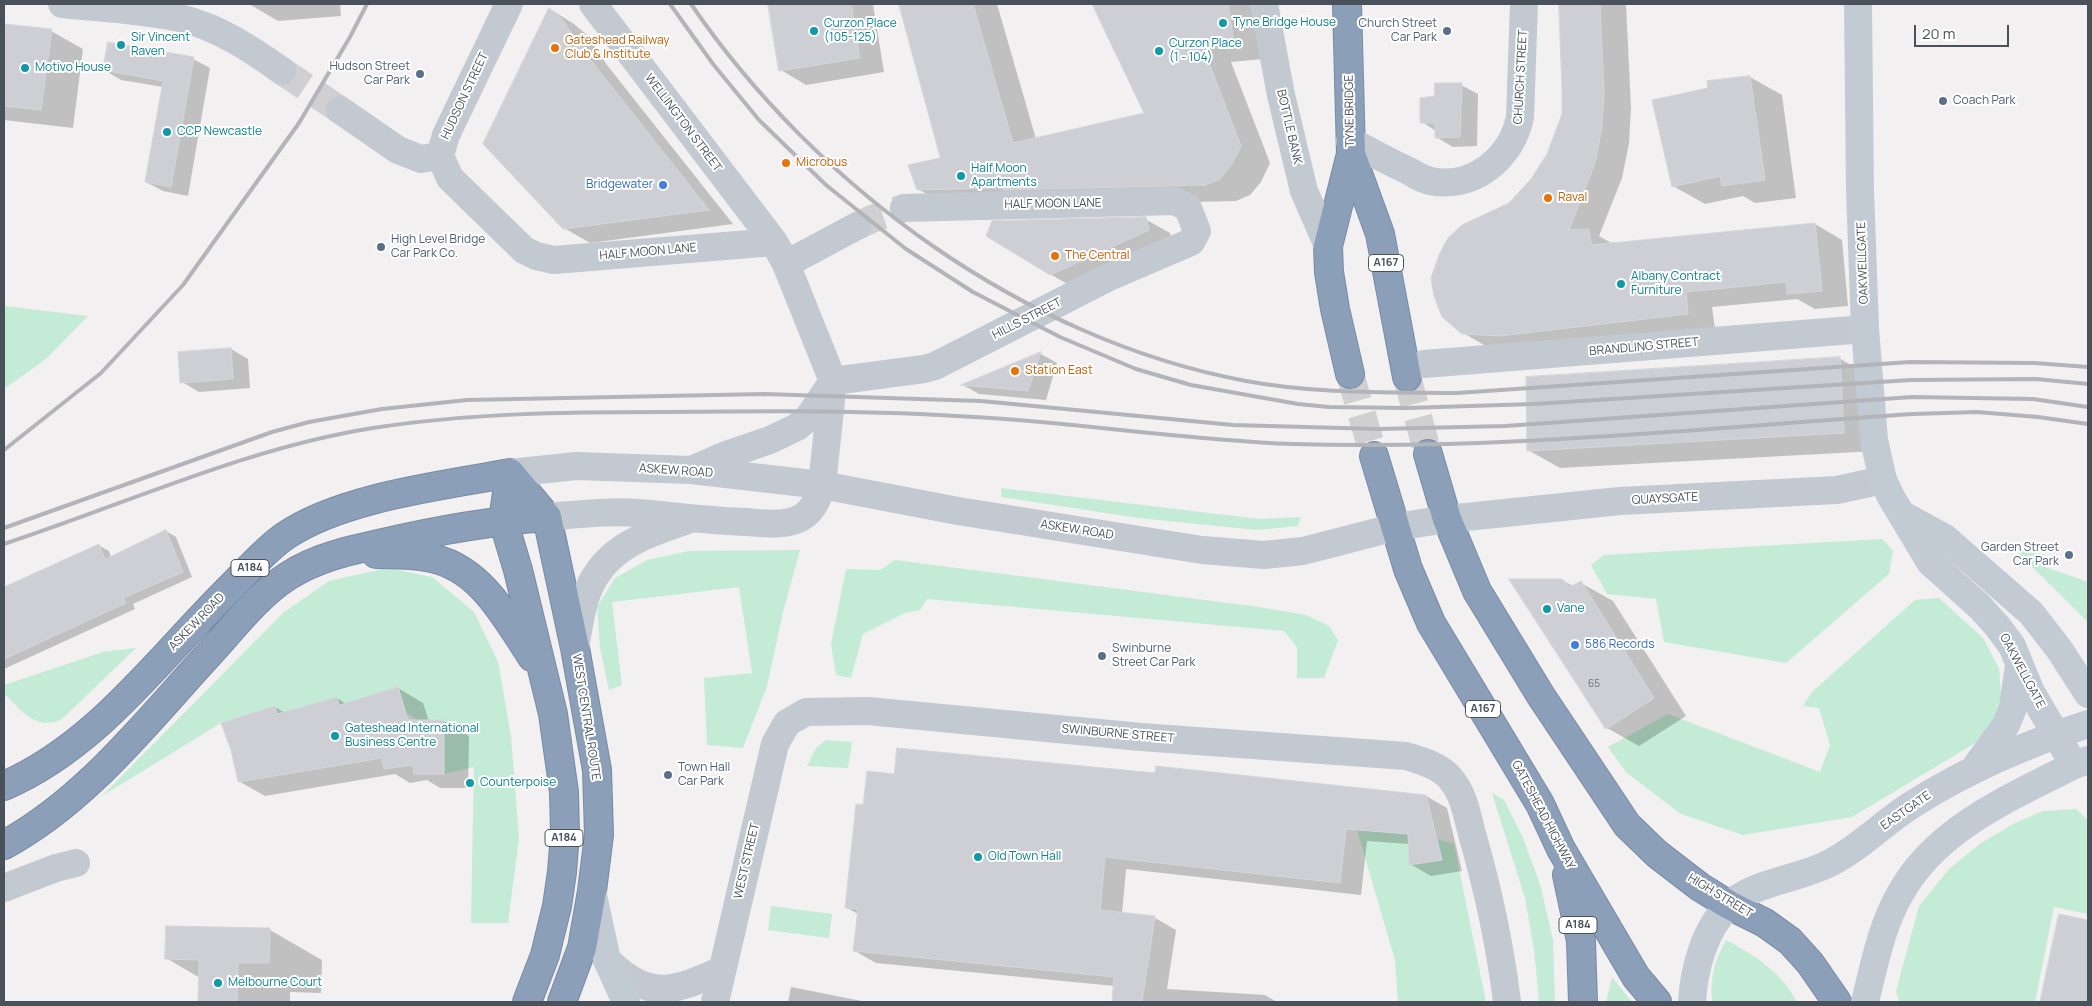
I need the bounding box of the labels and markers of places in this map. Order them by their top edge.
place label: Tyne Bridge House [1233,16,1336,30]
place label: Curzon Place (105-125) [824,17,897,45]
marker: Tyne Bridge House [1217,17,1229,29]
place label: Church Street Car Park [1359,17,1437,45]
marker: Curzon Place (105-125) [808,25,820,37]
marker: Church Street Car Park [1441,25,1453,37]
place label: Sir Vincent Raven [131,31,190,59]
place label: Gateshead Railway Club & Institute [565,34,670,62]
place label: Curzon Place (1 - 104) [1169,37,1242,65]
marker: Sir Vincent Raven [115,39,127,51]
marker: Gateshead Railway Club & Institute [549,42,561,54]
marker: Curzon Place (1 - 104) [1153,45,1165,57]
place label: Hudson Street Car Park [329,60,410,88]
place label: Motivo House [35,61,111,75]
marker: Motivo House [19,62,31,74]
marker: Hudson Street Car Park [414,68,426,80]
place label: Coach Park [1953,94,2015,108]
marker: Coach Park [1937,95,1949,107]
place label: CCP Newcastle [177,125,262,139]
marker: CCP Newcastle [161,126,173,138]
place label: Microbus [796,156,847,170]
marker: Microbus [780,157,792,169]
place label: Half Moon Apartments [971,162,1037,190]
marker: Half Moon Apartments [955,170,967,182]
place label: Bridgewater [586,178,653,192]
marker: Bridgewater [657,179,669,191]
place label: Raval [1558,191,1587,205]
marker: Raval [1542,192,1554,204]
place label: High Level Bridge Car Park Co. [391,233,485,261]
marker: High Level Bridge Car Park Co. [375,241,387,253]
place label: The Central [1065,249,1130,263]
marker: The Central [1049,250,1061,262]
place label: Albany Contract Furniture [1631,270,1721,298]
marker: Albany Contract Furniture [1615,278,1627,290]
place label: Station East [1025,364,1093,378]
marker: Station East [1009,365,1021,377]
place label: Garden Street Car Park [1981,541,2059,569]
marker: Garden Street Car Park [2063,549,2075,561]
place label: Vane [1557,602,1584,616]
marker: Vane [1541,603,1553,615]
place label: 586 Records [1585,638,1654,652]
marker: 586 Records [1569,639,1581,651]
place label: Swinburne Street Car Park [1112,642,1196,670]
marker: Swinburne Street Car Park [1096,650,1108,662]
place label: Gateshead International Business Centre [345,722,479,750]
marker: Gateshead International Business Centre [329,730,341,742]
place label: Town Hall Car Park [678,761,730,789]
marker: Town Hall Car Park [662,769,674,781]
place label: Counterpoise [480,776,556,790]
marker: Counterpoise [464,777,476,789]
place label: Old Town Hall [988,850,1061,864]
marker: Old Town Hall [972,851,984,863]
place label: Melbourne Court [228,976,322,990]
marker: Melbourne Court [212,977,224,989]

